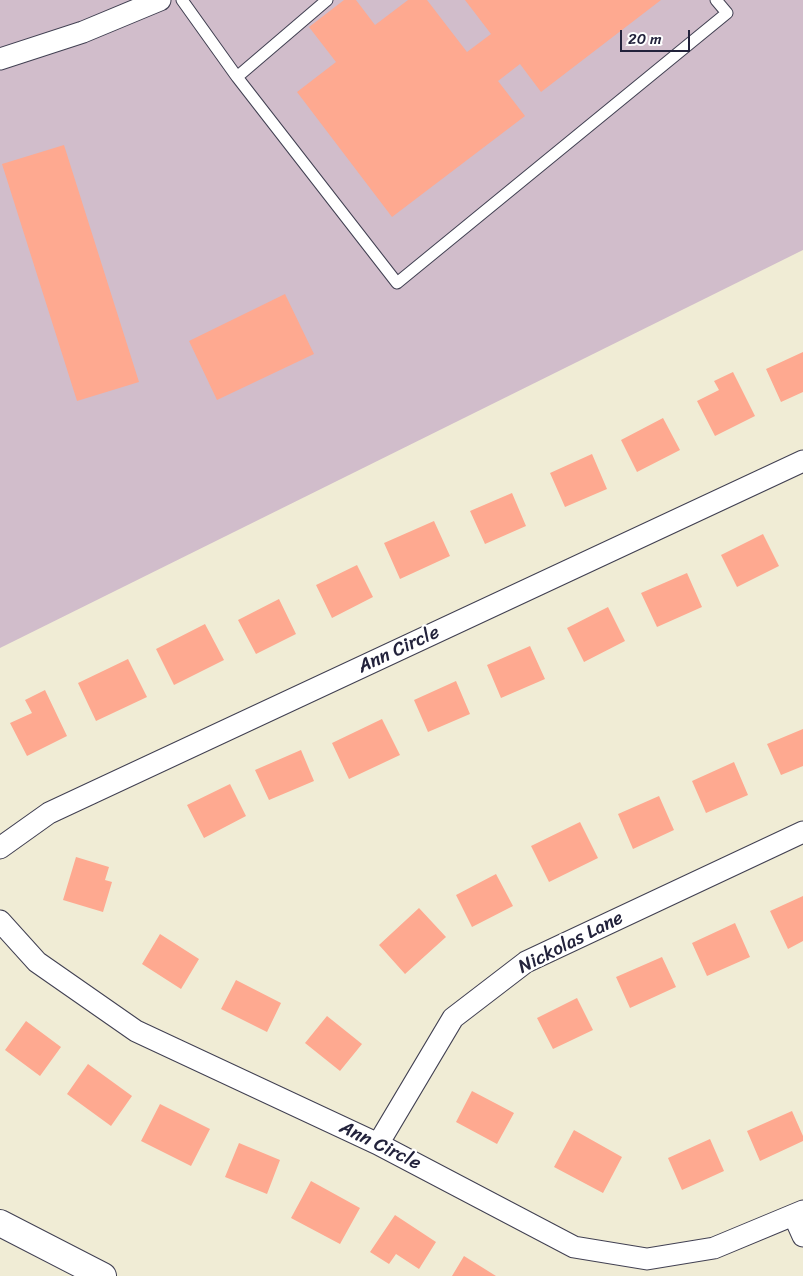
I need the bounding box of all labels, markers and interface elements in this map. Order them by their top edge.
scale bar [623,20,693,52]
text: 20 m [628,26,662,52]
street label: Ann Circle [355,621,443,679]
street label: Nickolas Lane [515,907,627,979]
street label: Ann Circle [336,1117,424,1175]

